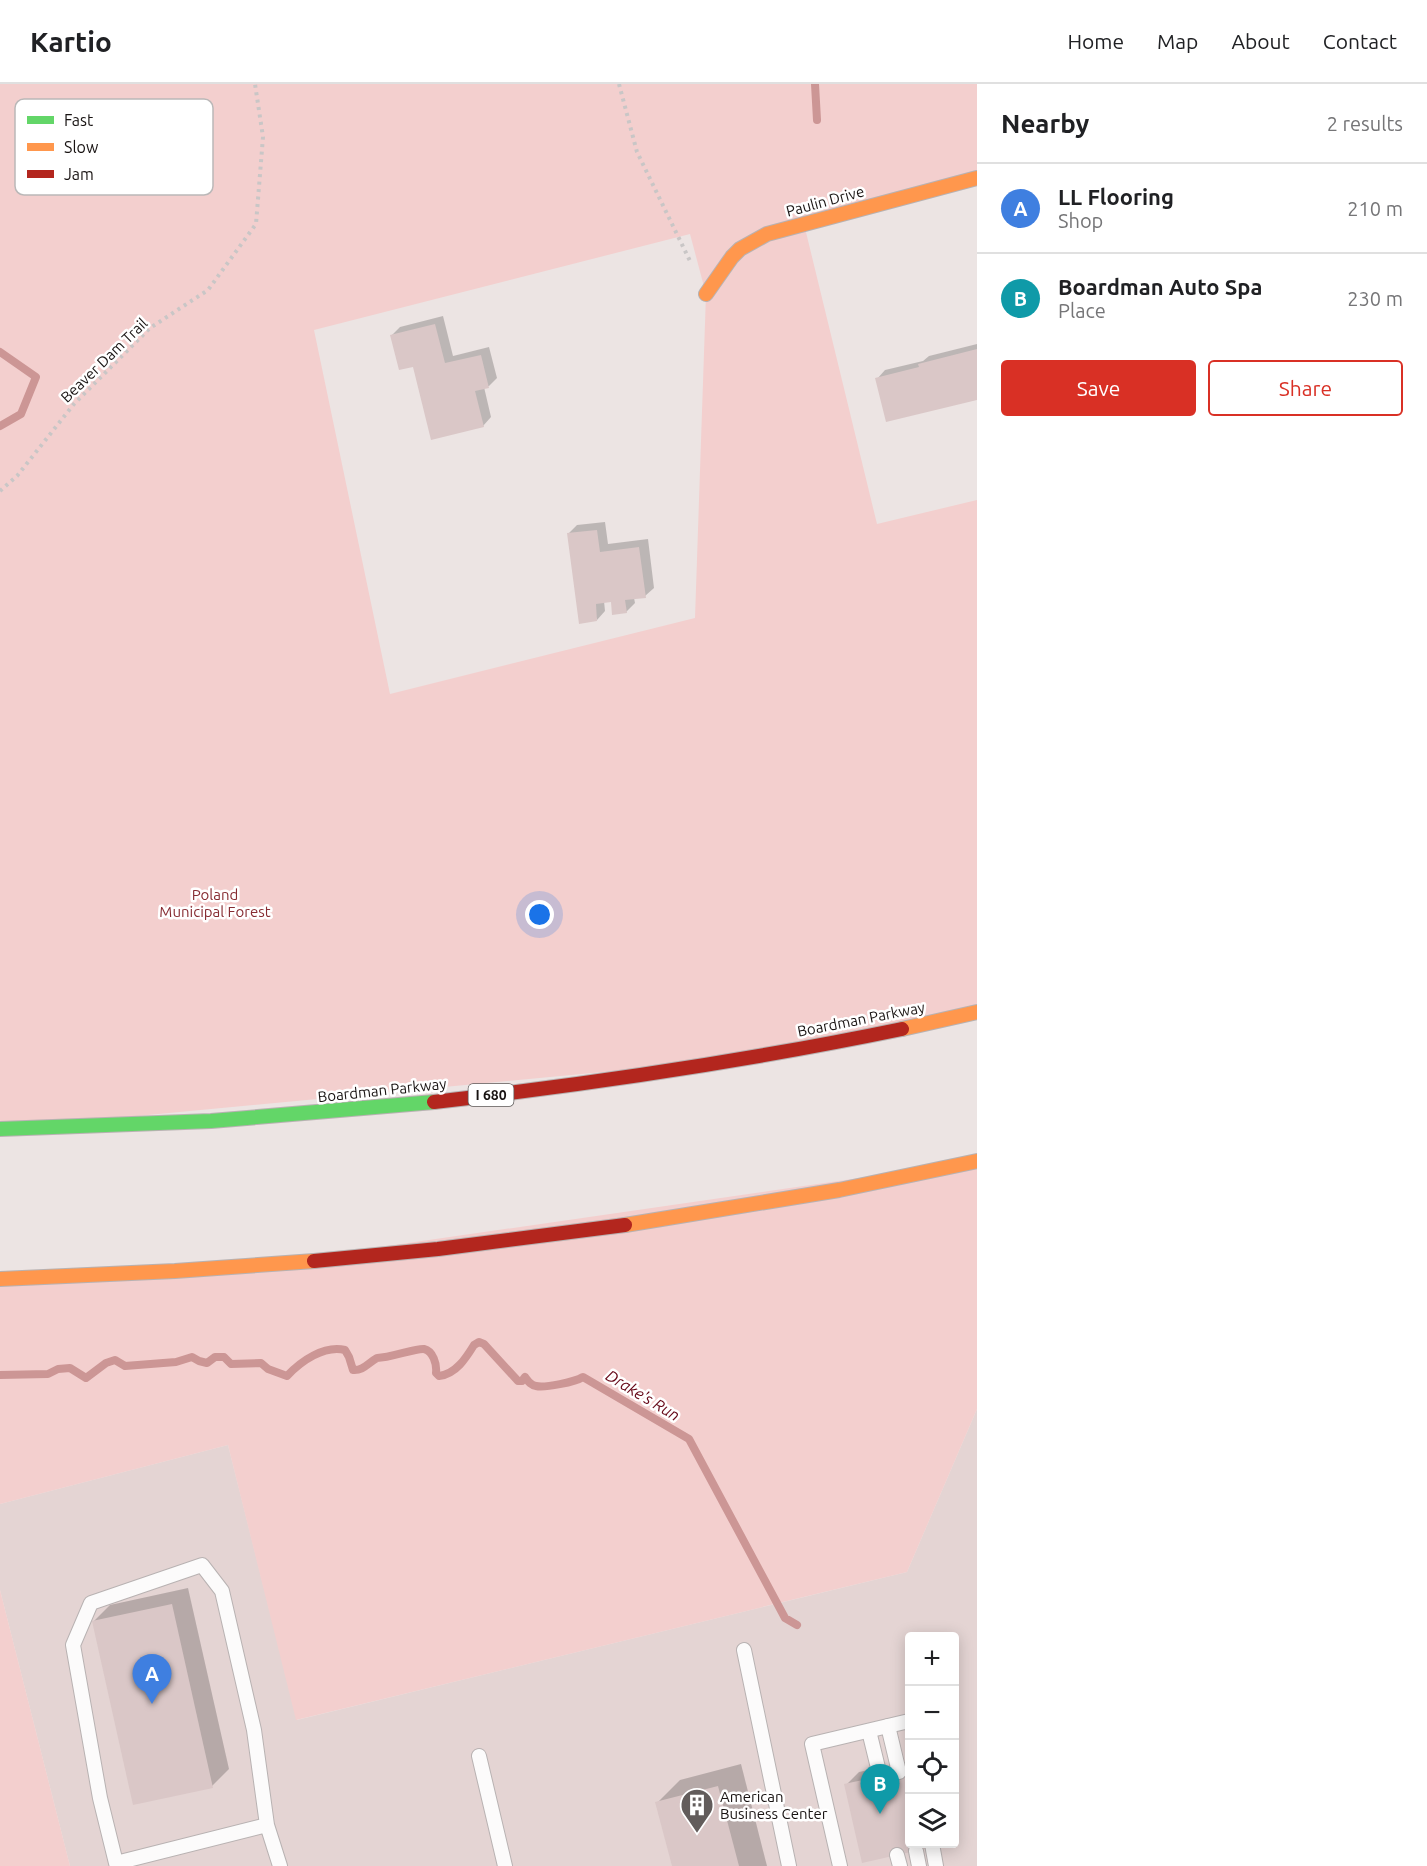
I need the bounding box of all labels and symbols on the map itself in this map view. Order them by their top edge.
legend [15,99,213,195]
text: Fast [64,111,94,129]
text: Slow [64,138,99,156]
text: Jam [64,165,94,183]
street label: Paulin Drive [784,182,866,220]
street label: Beaver Dam Trail [57,314,151,406]
park label: Poland Municipal Forest [159,886,271,920]
your location [525,900,554,929]
street label: Boardman Parkway [796,998,926,1040]
street label: Boardman Parkway [317,1075,447,1105]
road number: I 680 [468,1084,514,1106]
water label: Drake's Run [603,1366,683,1424]
pin: A [132,1654,172,1704]
pin: B [860,1764,900,1814]
building icon: American Business Center [679,1787,715,1834]
place label: American Business Center [720,1788,828,1822]

